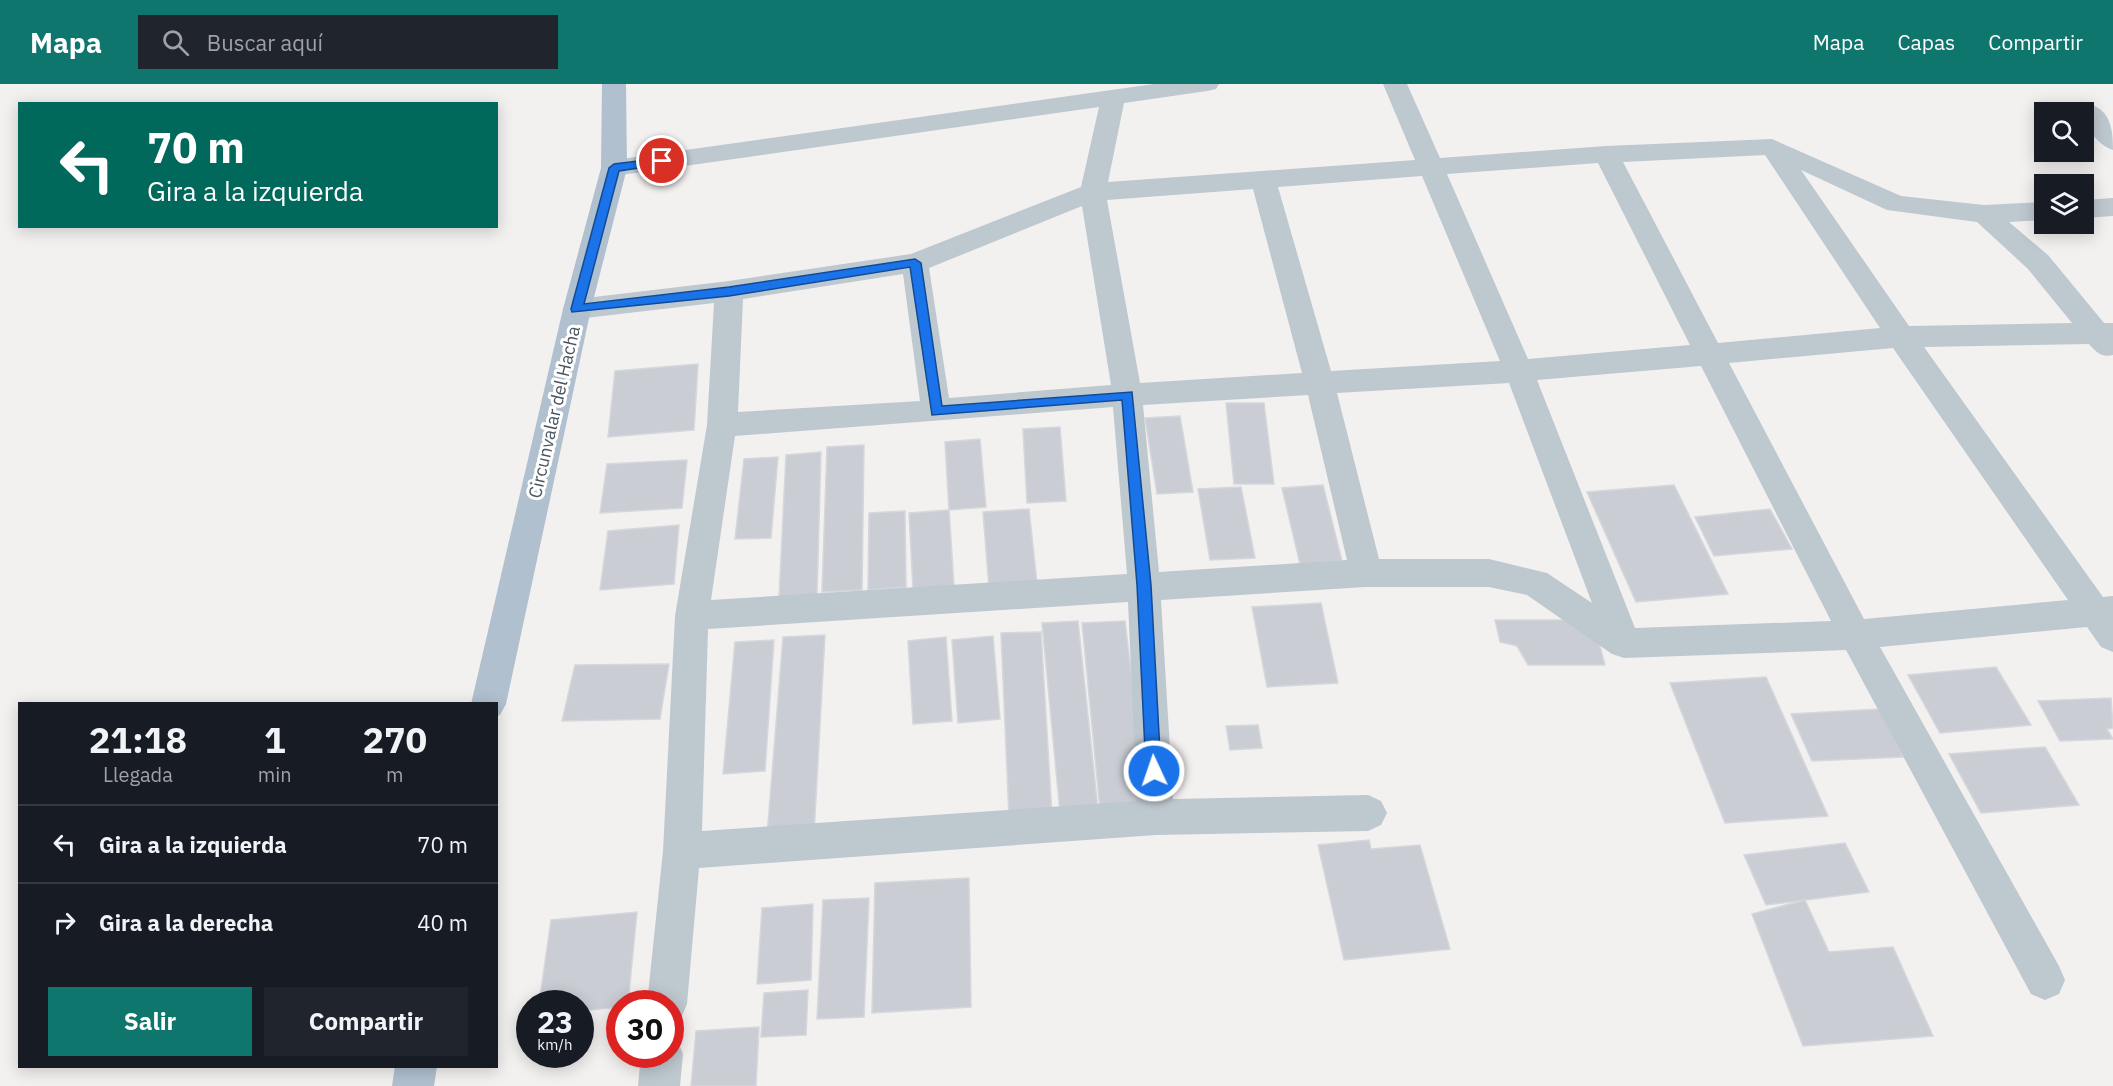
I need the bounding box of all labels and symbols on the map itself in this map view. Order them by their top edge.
pin [636,135,687,186]
street label: Circunvalar del Hacha [523,323,585,500]
position arrow [1122,739,1186,803]
speed limit sign: 30 [606,990,684,1068]

